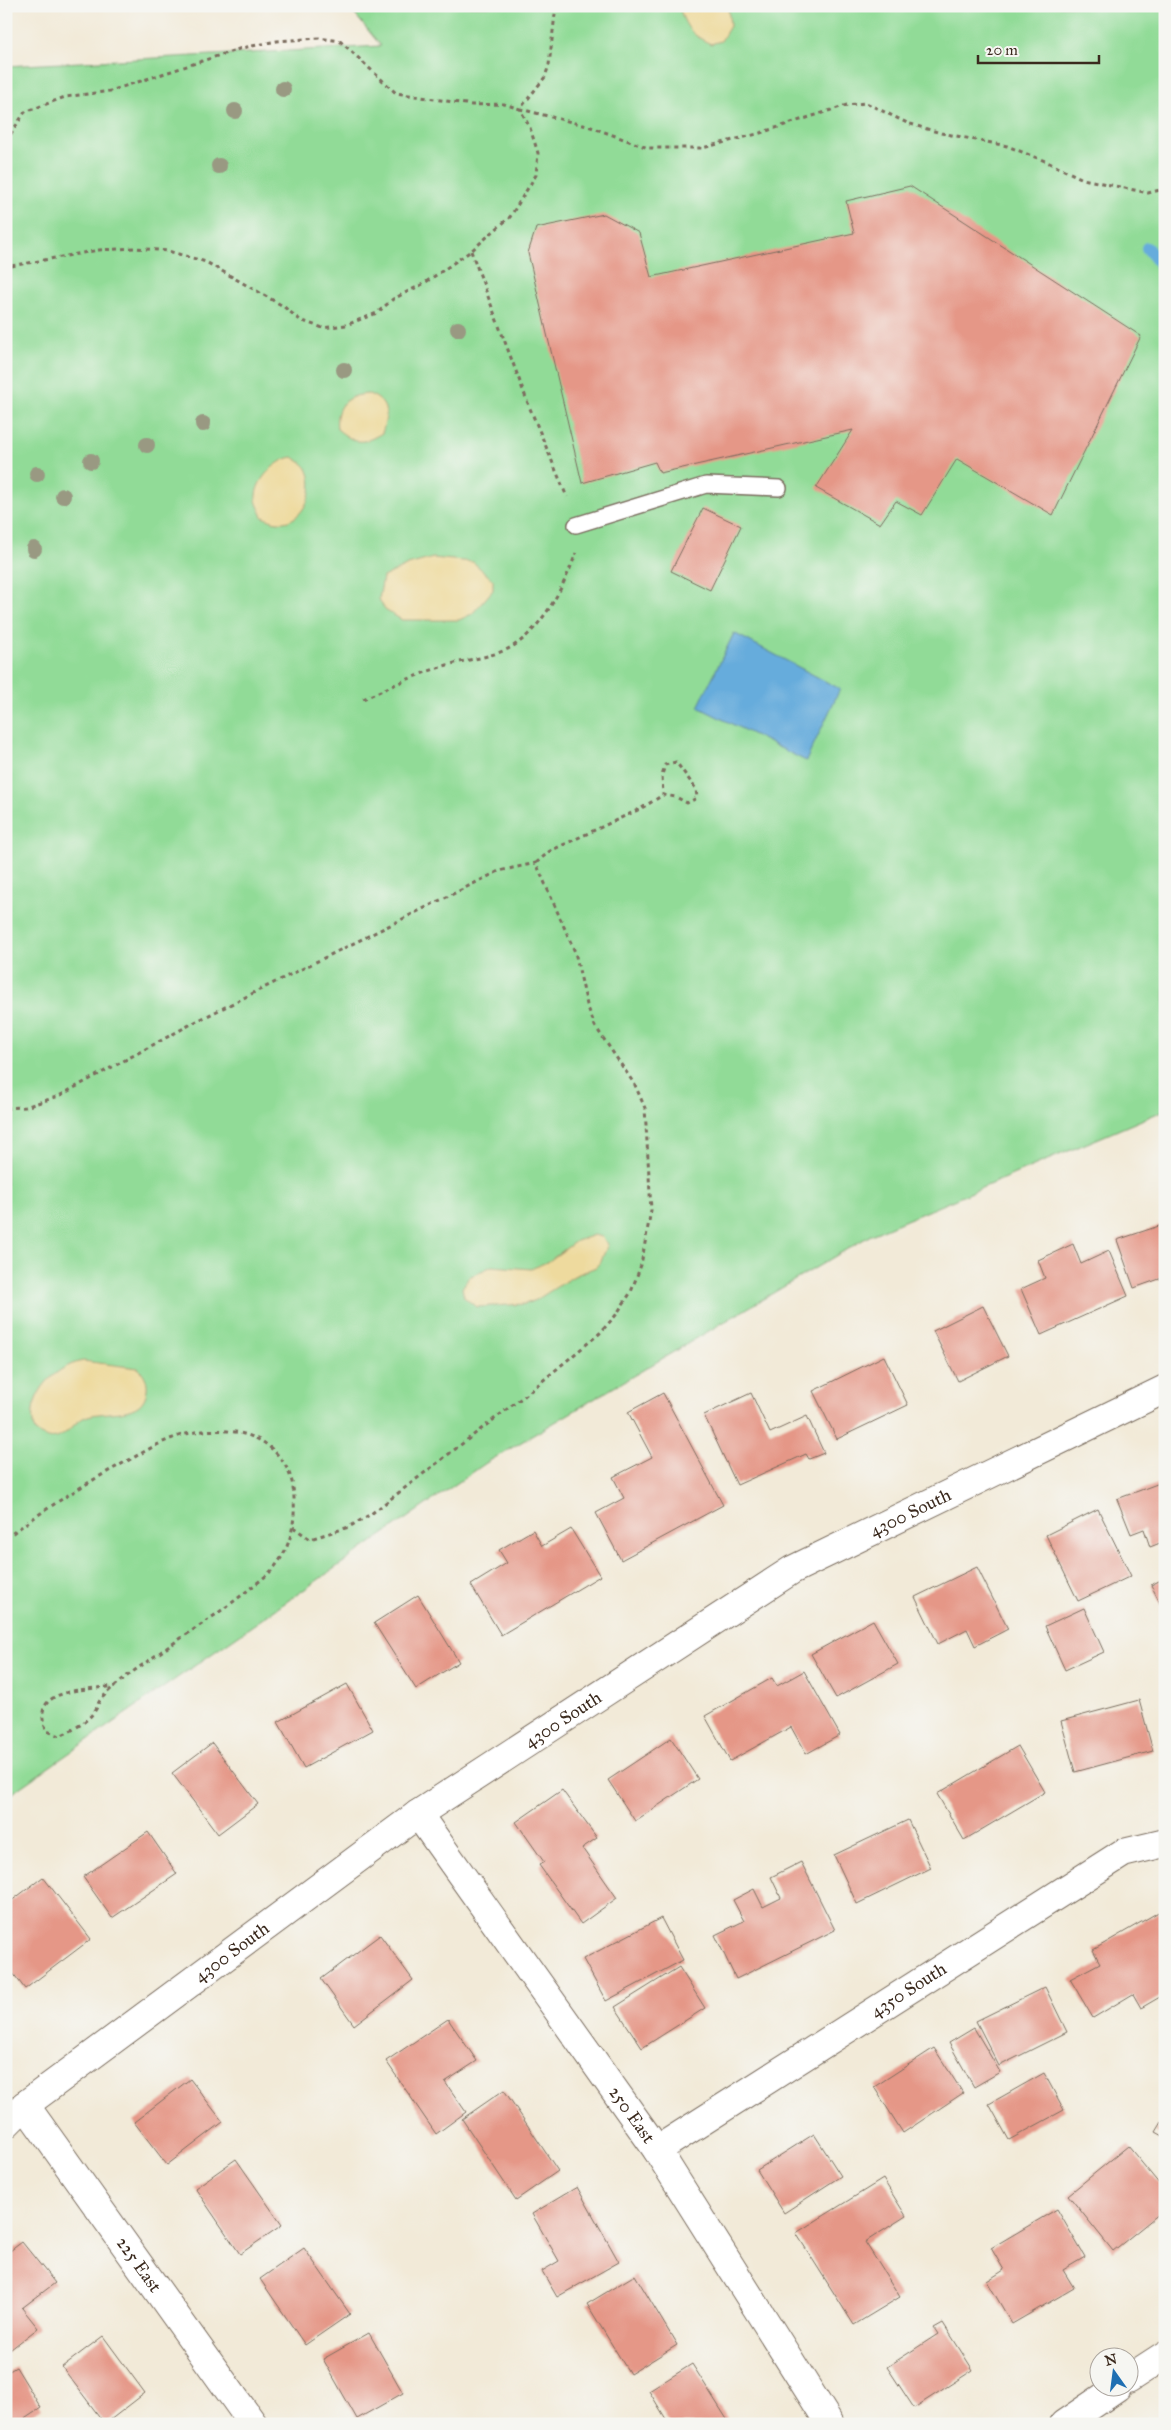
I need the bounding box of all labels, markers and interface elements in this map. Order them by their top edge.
scale bar [978,32,1100,64]
text: 20 m [986,41,1018,59]
street label: 4300 South [866,1484,955,1542]
street label: 4300 South [520,1686,606,1753]
street label: 4300 South [190,1917,273,1987]
street label: 4350 South [866,1958,950,2022]
street label: 250 East [604,2082,660,2148]
street label: 225 East [112,2232,167,2297]
north arrow [1088,2348,1138,2398]
text: N [1103,2350,1119,2370]

